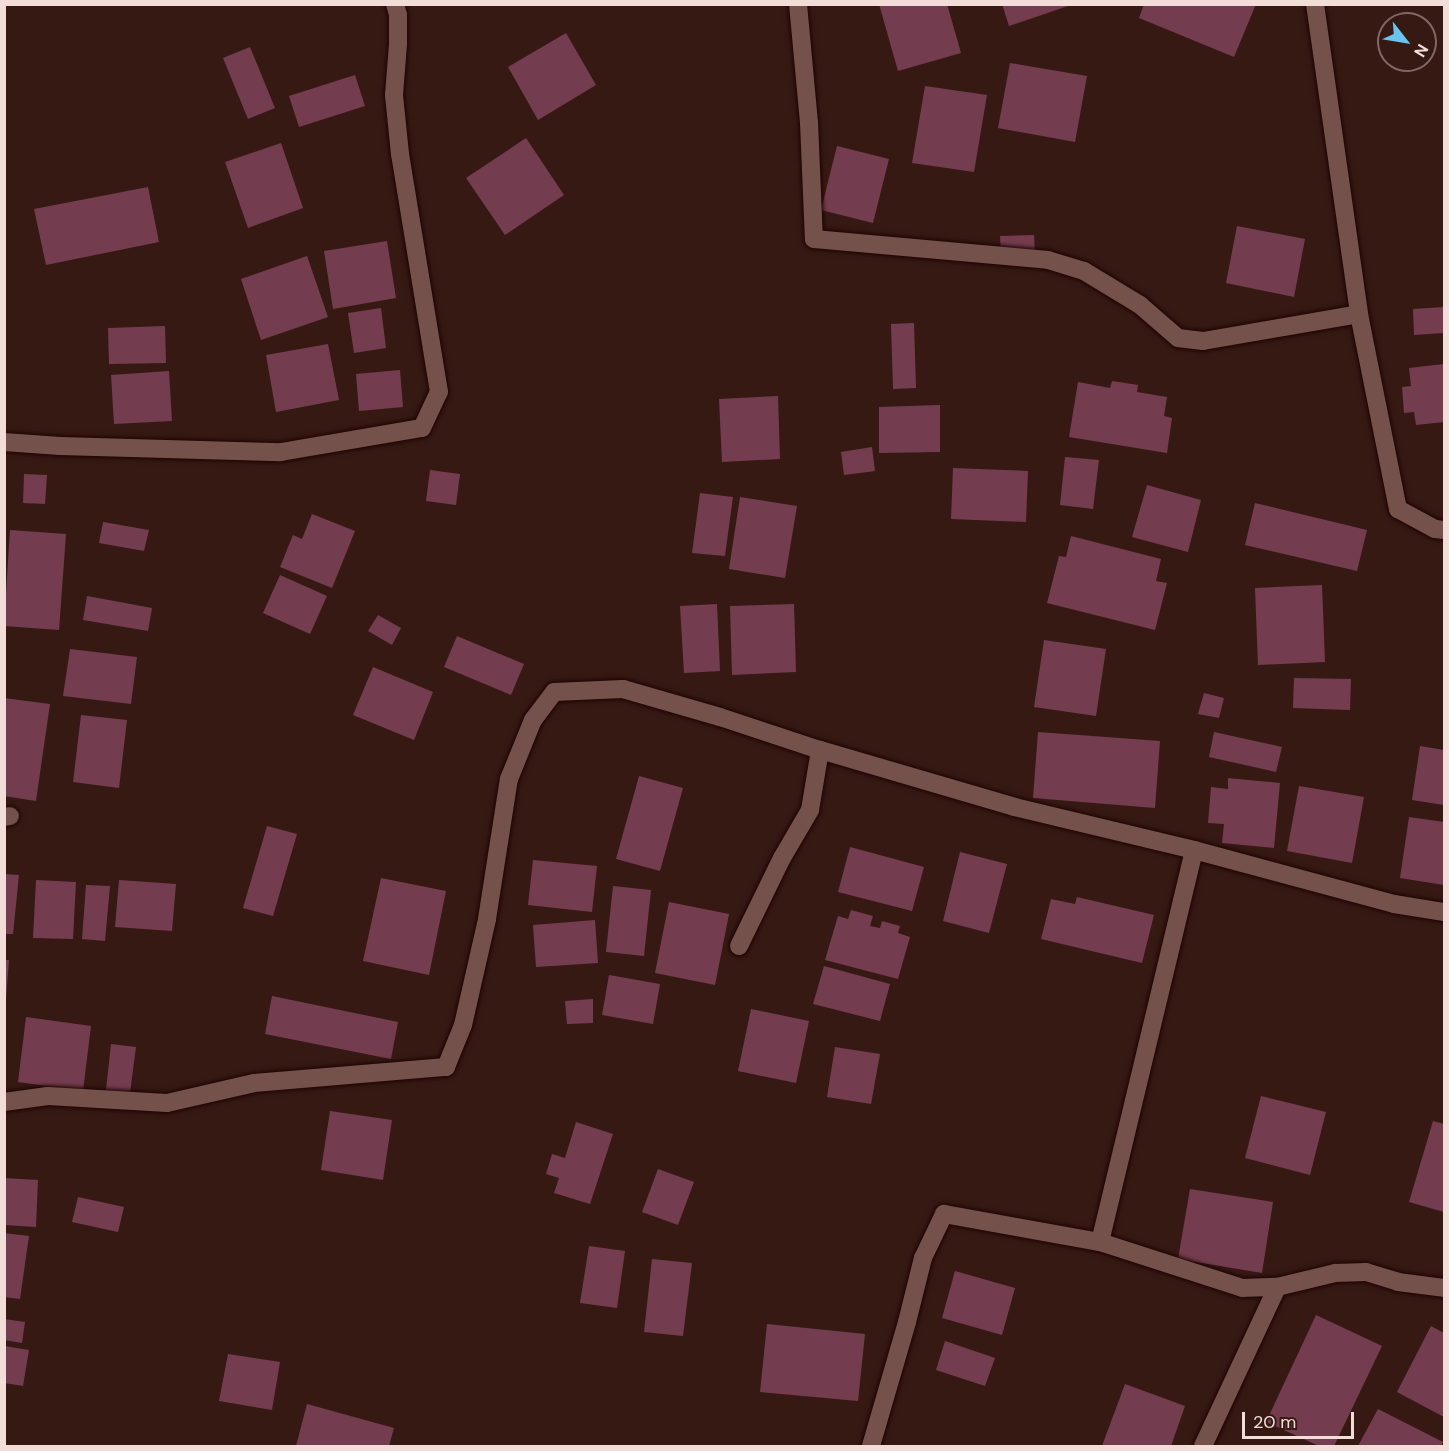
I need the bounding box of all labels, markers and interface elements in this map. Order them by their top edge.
north arrow [1377,12,1437,72]
text: N [1409,40,1433,61]
scale bar [1245,1400,1358,1438]
text: 20 m [1253,1410,1296,1434]

